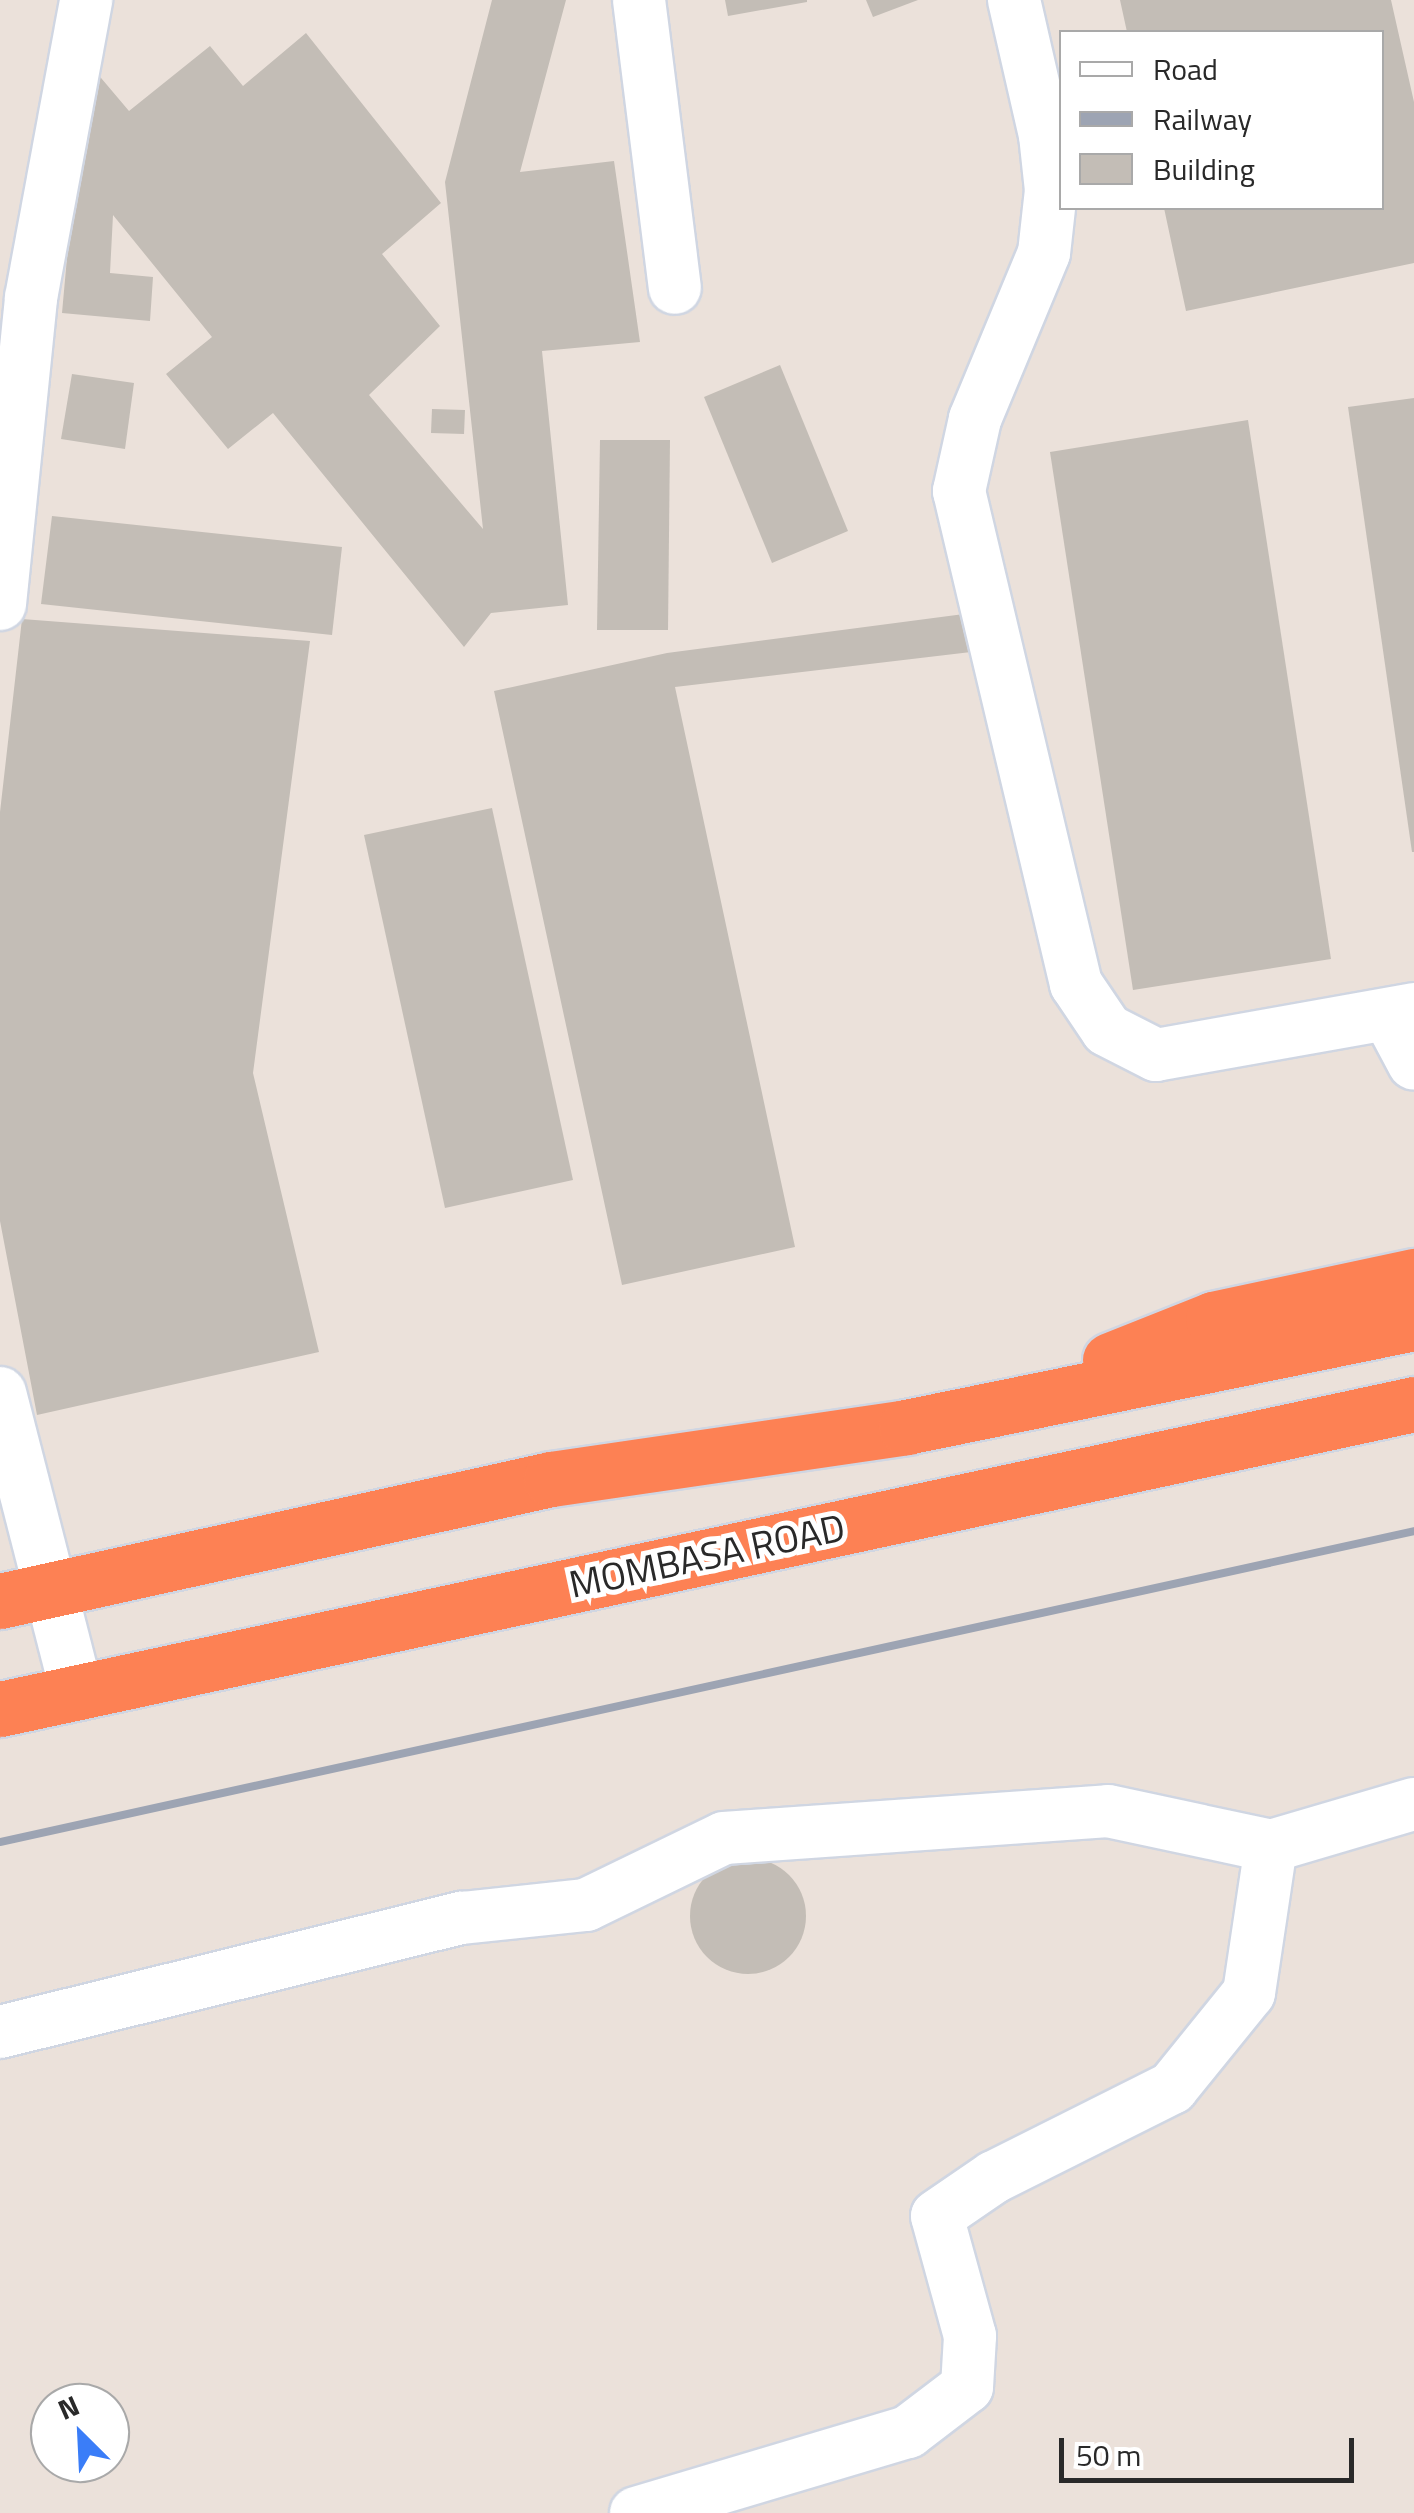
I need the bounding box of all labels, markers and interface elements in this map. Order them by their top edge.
legend [1059,30,1384,210]
text: Road [1153,46,1218,92]
text: Railway [1153,96,1252,142]
text: Building [1153,146,1255,192]
street label: MOMBASA ROAD [565,1505,849,1607]
north arrow [30,2383,130,2483]
text: N [51,2383,86,2431]
scale bar [1064,2418,1359,2480]
text: 50 m [1076,2432,1141,2478]

